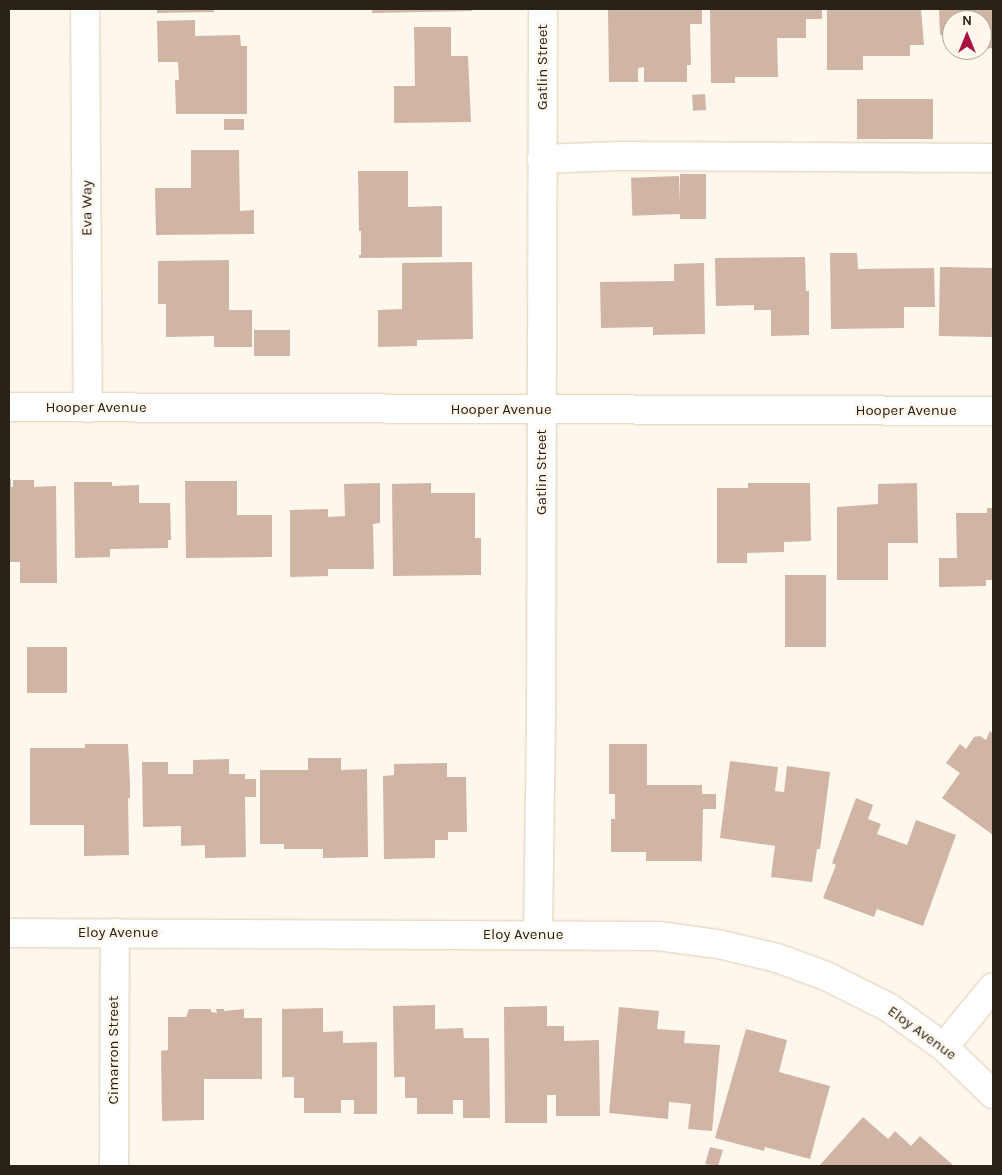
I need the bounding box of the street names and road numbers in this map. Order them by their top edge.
street label: Gatlin Street [534,24,552,110]
street label: Eva Way [78,180,96,236]
street label: Hooper Avenue [45,399,147,417]
street label: Hooper Avenue [450,401,552,419]
street label: Hooper Avenue [855,402,957,420]
street label: Gatlin Street [533,429,551,515]
street label: Eloy Avenue [78,924,158,942]
street label: Eloy Avenue [483,926,563,944]
street label: Cimarron Street [105,996,123,1104]
street label: Eloy Avenue [884,1002,960,1064]

